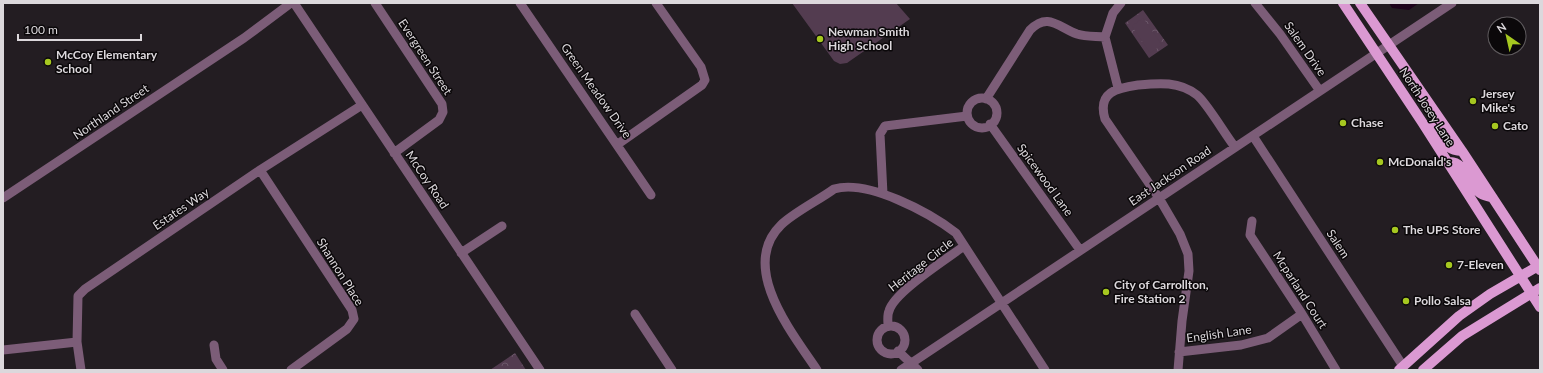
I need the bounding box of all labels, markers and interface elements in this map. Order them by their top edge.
scale bar [18,16,141,42]
street label: Evergreen Street [395,16,456,98]
north arrow [1487,16,1527,56]
street label: Salem Drive [1281,19,1330,79]
text: N [1494,20,1508,35]
text: 100 m [24,22,58,37]
place label: Newman Smith High School [828,24,910,53]
marker: Newman Smith High School [815,34,825,44]
street label: Green Meadow Drive [558,40,635,141]
place label: McCoy Elementary School [56,47,158,76]
marker: McCoy Elementary School [43,57,53,67]
street label: North Josey Lane [1396,64,1458,149]
street label: Northland Street [70,80,152,142]
place label: Jersey Mike's [1481,86,1515,115]
marker: Jersey Mike's [1468,96,1478,106]
place label: Chase [1351,115,1384,130]
marker: Chase [1338,118,1348,128]
place label: Cato [1503,118,1528,133]
marker: Cato [1490,121,1500,131]
street label: Spicewood Lane [1014,141,1077,219]
street label: East Jackson Road [1126,143,1214,209]
street label: McCoy Road [403,148,452,212]
place label: McDonald's [1388,154,1451,169]
marker: McDonald's [1375,157,1385,167]
street label: Estates Way [150,184,212,233]
place label: The UPS Store [1403,222,1481,237]
marker: The UPS Store [1390,225,1400,235]
street label: Salem [1324,226,1353,261]
street label: Shannon Place [314,235,367,308]
street label: Heritage Circle [885,235,956,295]
street label: Mcparland Court [1270,248,1331,332]
place label: 7-Eleven [1457,257,1504,272]
marker: 7-Eleven [1444,260,1454,270]
place label: City of Carrollton, Fire Station 2 [1114,277,1209,306]
marker: City of Carrollton, Fire Station 2 [1101,287,1111,297]
place label: Pollo Salsa [1414,293,1471,308]
marker: Pollo Salsa [1401,296,1411,306]
street label: English Lane [1185,322,1252,345]

